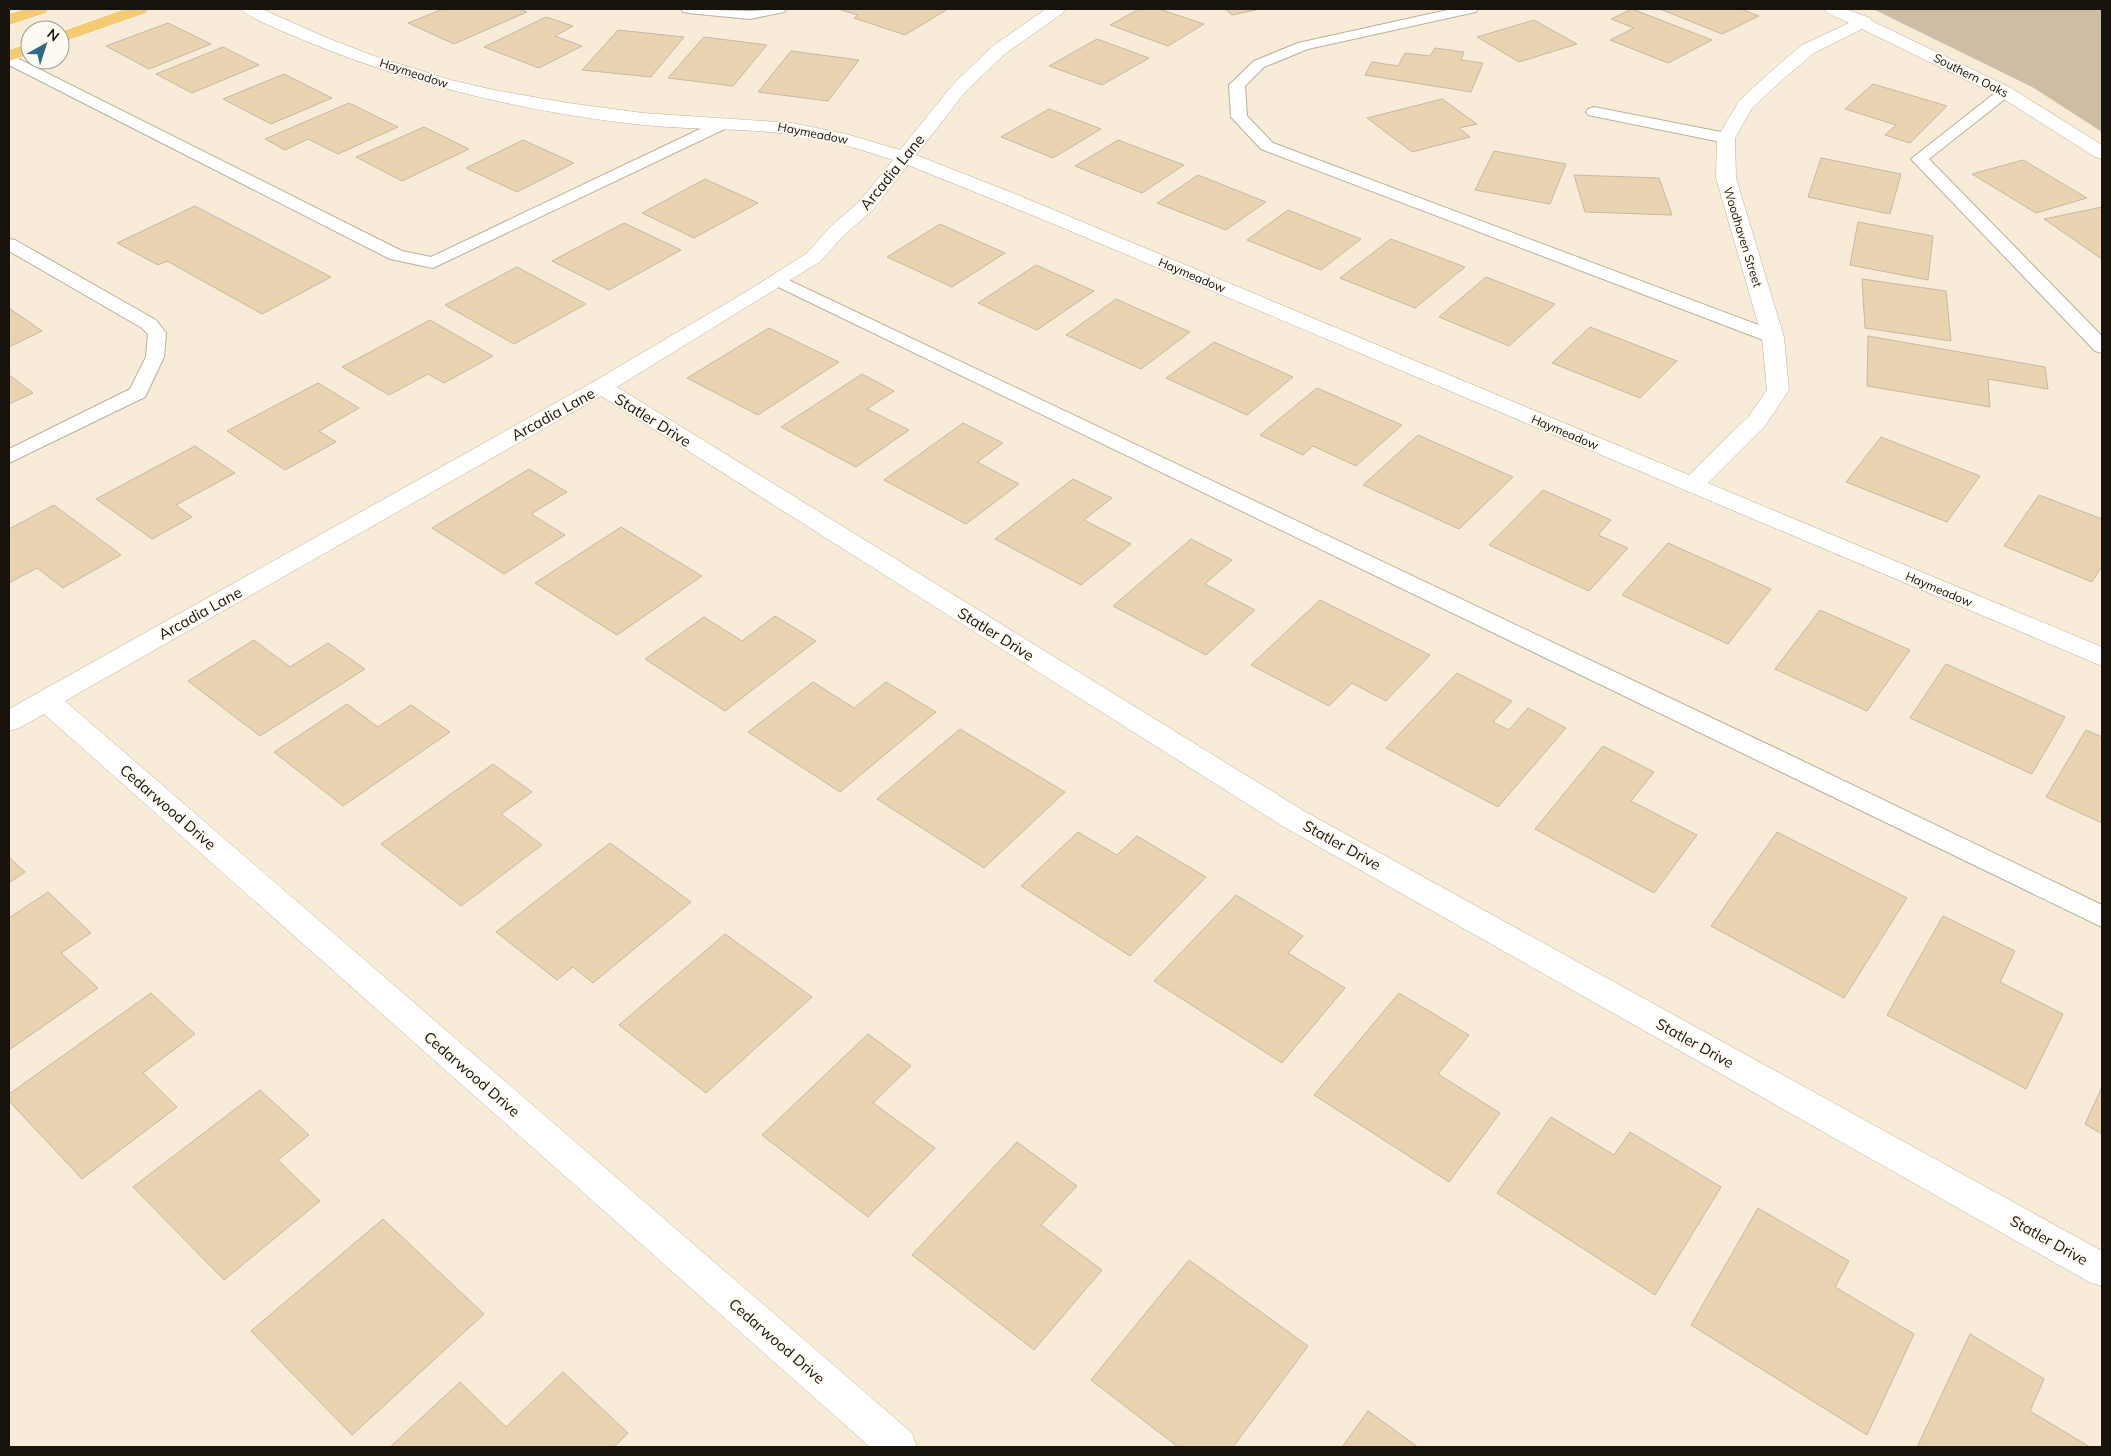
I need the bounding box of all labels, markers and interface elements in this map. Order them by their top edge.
north arrow [20,20,70,70]
text: N [43,25,63,45]
street label: Southern Oaks [1931,50,2011,100]
street label: Haymeadow [378,55,451,91]
street label: Haymeadow [777,119,850,147]
street label: Arcadia Lane [856,130,928,214]
street label: Woodhaven Street [1721,185,1765,289]
street label: Haymeadow [1156,254,1228,296]
street label: Arcadia Lane [508,383,598,445]
street label: Statler Drive [611,389,695,451]
street label: Haymeadow [1529,411,1601,453]
street label: Haymeadow [1903,568,1975,610]
street label: Arcadia Lane [155,582,245,644]
street label: Statler Drive [954,603,1038,665]
street label: Cedarwood Drive [116,760,220,854]
street label: Statler Drive [1300,816,1384,874]
street label: Statler Drive [1653,1014,1737,1072]
street label: Cedarwood Drive [420,1027,524,1121]
street label: Statler Drive [2007,1211,2091,1269]
street label: Cedarwood Drive [725,1294,829,1388]

